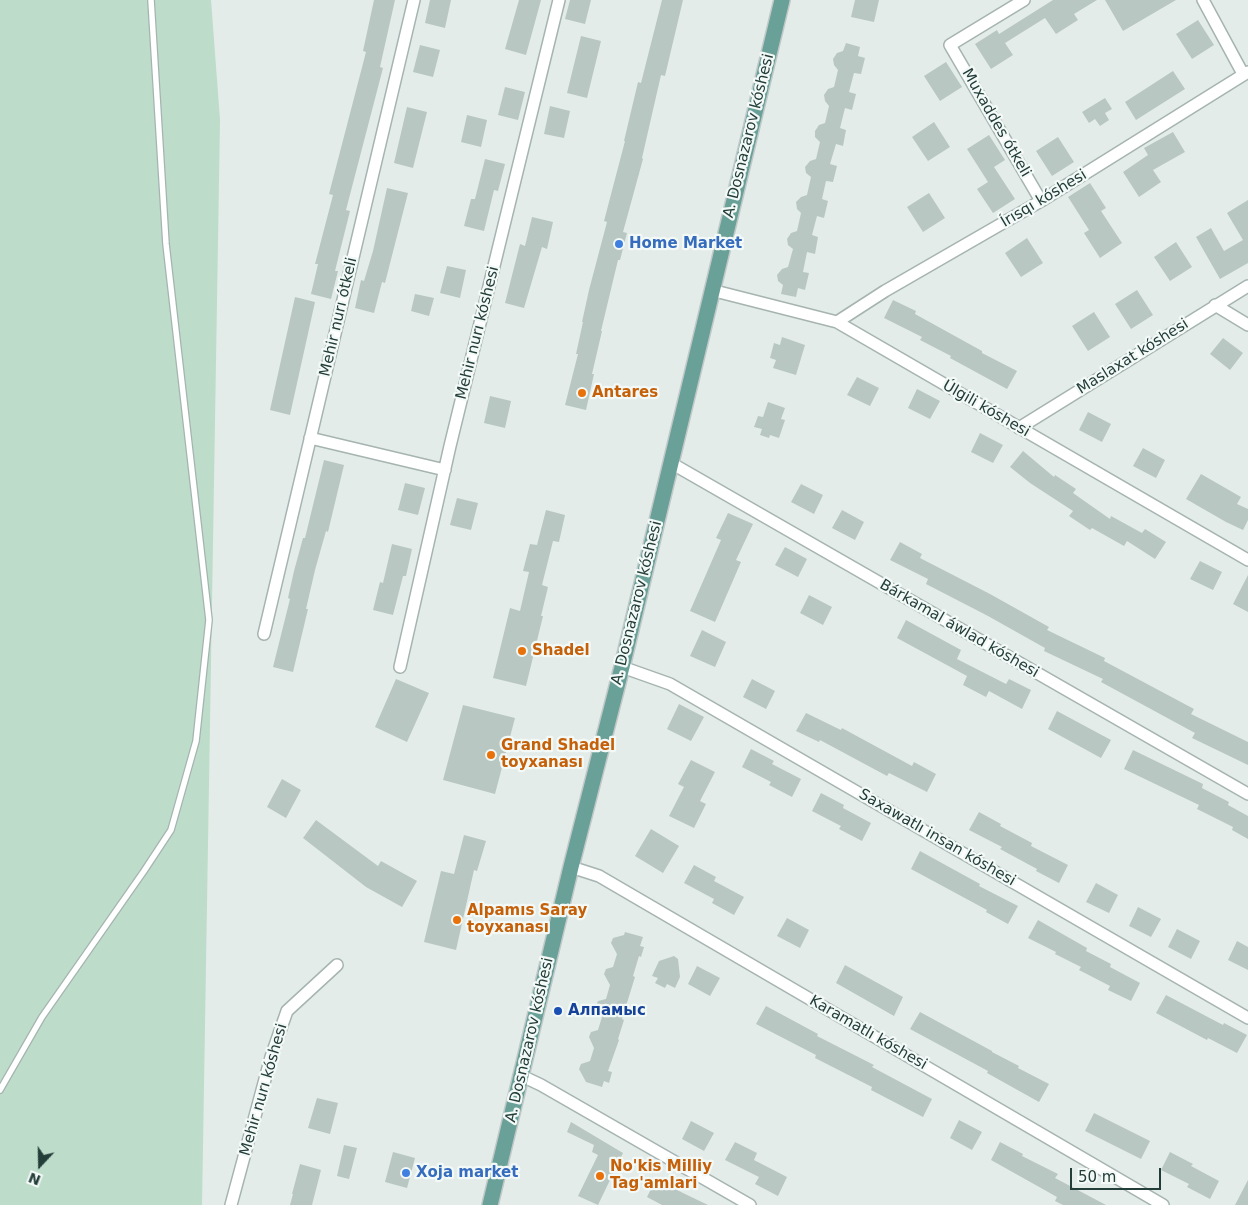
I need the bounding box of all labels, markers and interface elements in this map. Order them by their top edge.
street label: A. Dosnazarov kóshesi [720,52,778,220]
street label: Muxaddes ótkeli [958,66,1034,180]
street label: Írısqı kóshesi [998,166,1090,232]
place label: Home Market [629,235,742,253]
marker: Home Market [613,238,625,250]
street label: Mehir nurı ótkeli [317,256,361,378]
street label: Mehir nurı kóshesi [453,264,503,402]
street label: Maslaxat kóshesi [1074,315,1192,399]
street label: Úlgili kóshesi [939,377,1033,441]
place label: Antares [592,384,658,402]
marker: Antares [576,387,588,399]
street label: A. Dosnazarov kóshesi [608,519,666,687]
street label: Bárkamal áwlad kóshesi [876,576,1042,682]
place label: Shadel [532,642,590,660]
marker: Shadel [516,645,528,657]
place label: Grand Shadel toyxanası [501,737,615,772]
marker: Grand Shadel toyxanası [485,749,497,761]
street label: Saxawatlı insan kóshesi [855,786,1019,890]
place label: Alpamıs Saray toyxanası [467,902,587,937]
marker: Alpamıs Saray toyxanası [451,914,463,926]
street label: A. Dosnazarov kóshesi [502,956,558,1124]
street label: Karamatlı kóshesi [806,992,930,1074]
place label: Алпамыс [568,1002,646,1020]
marker: Алпамыс [552,1005,564,1017]
street label: Mehir nurı kóshesi [237,1022,291,1158]
north arrow [15,1140,65,1190]
place label: No'kis Milliy Tag'amlari [610,1158,712,1193]
scale bar [1073,1158,1164,1190]
place label: Xoja market [416,1164,518,1182]
marker: Xoja market [400,1167,412,1179]
text: 50 m [1078,1168,1116,1186]
text: N [26,1169,43,1189]
marker: No'kis Milliy Tag'amlari [594,1170,606,1182]

